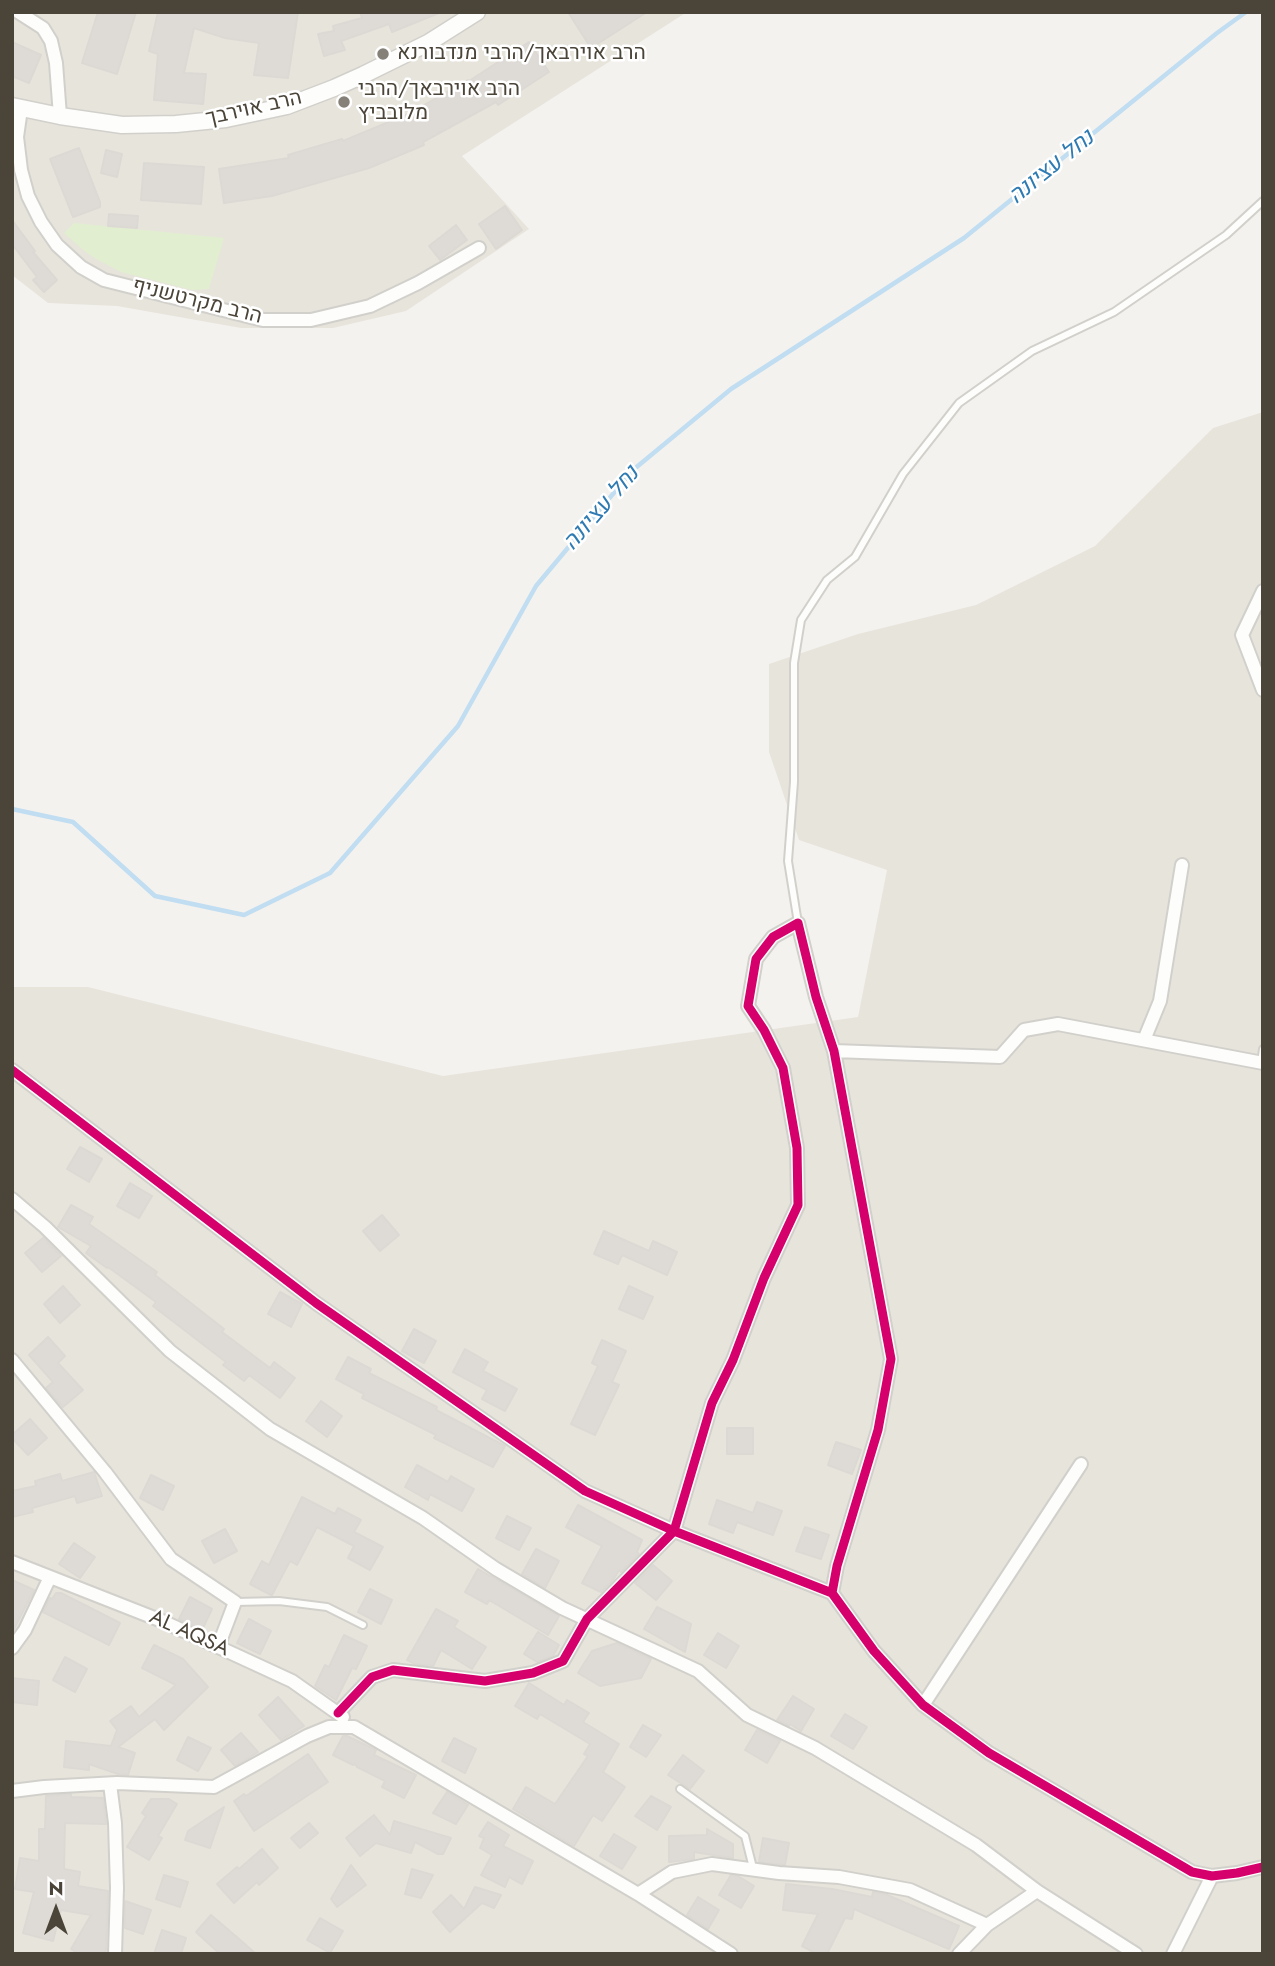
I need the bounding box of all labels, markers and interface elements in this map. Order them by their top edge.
place label: הרב אוירבאך/הרבי מנדבורנא [397,41,646,67]
marker: הרב אוירבאך/הרבי מנדבורנא [375,46,391,62]
place label: הרב אוירבאך/הרבי מלובביץ [358,77,520,127]
street label: הרב אוירבך [204,86,304,132]
marker: הרב אוירבאך/הרבי מלובביץ [336,94,352,110]
water label: נחל עציונה [1003,125,1101,211]
street label: הרב מקרטשניף [130,274,264,330]
water label: נחל עציונה [558,461,646,557]
street label: AL AQSA [145,1605,233,1663]
north arrow [21,1875,91,1945]
text: N [48,1875,64,1902]

